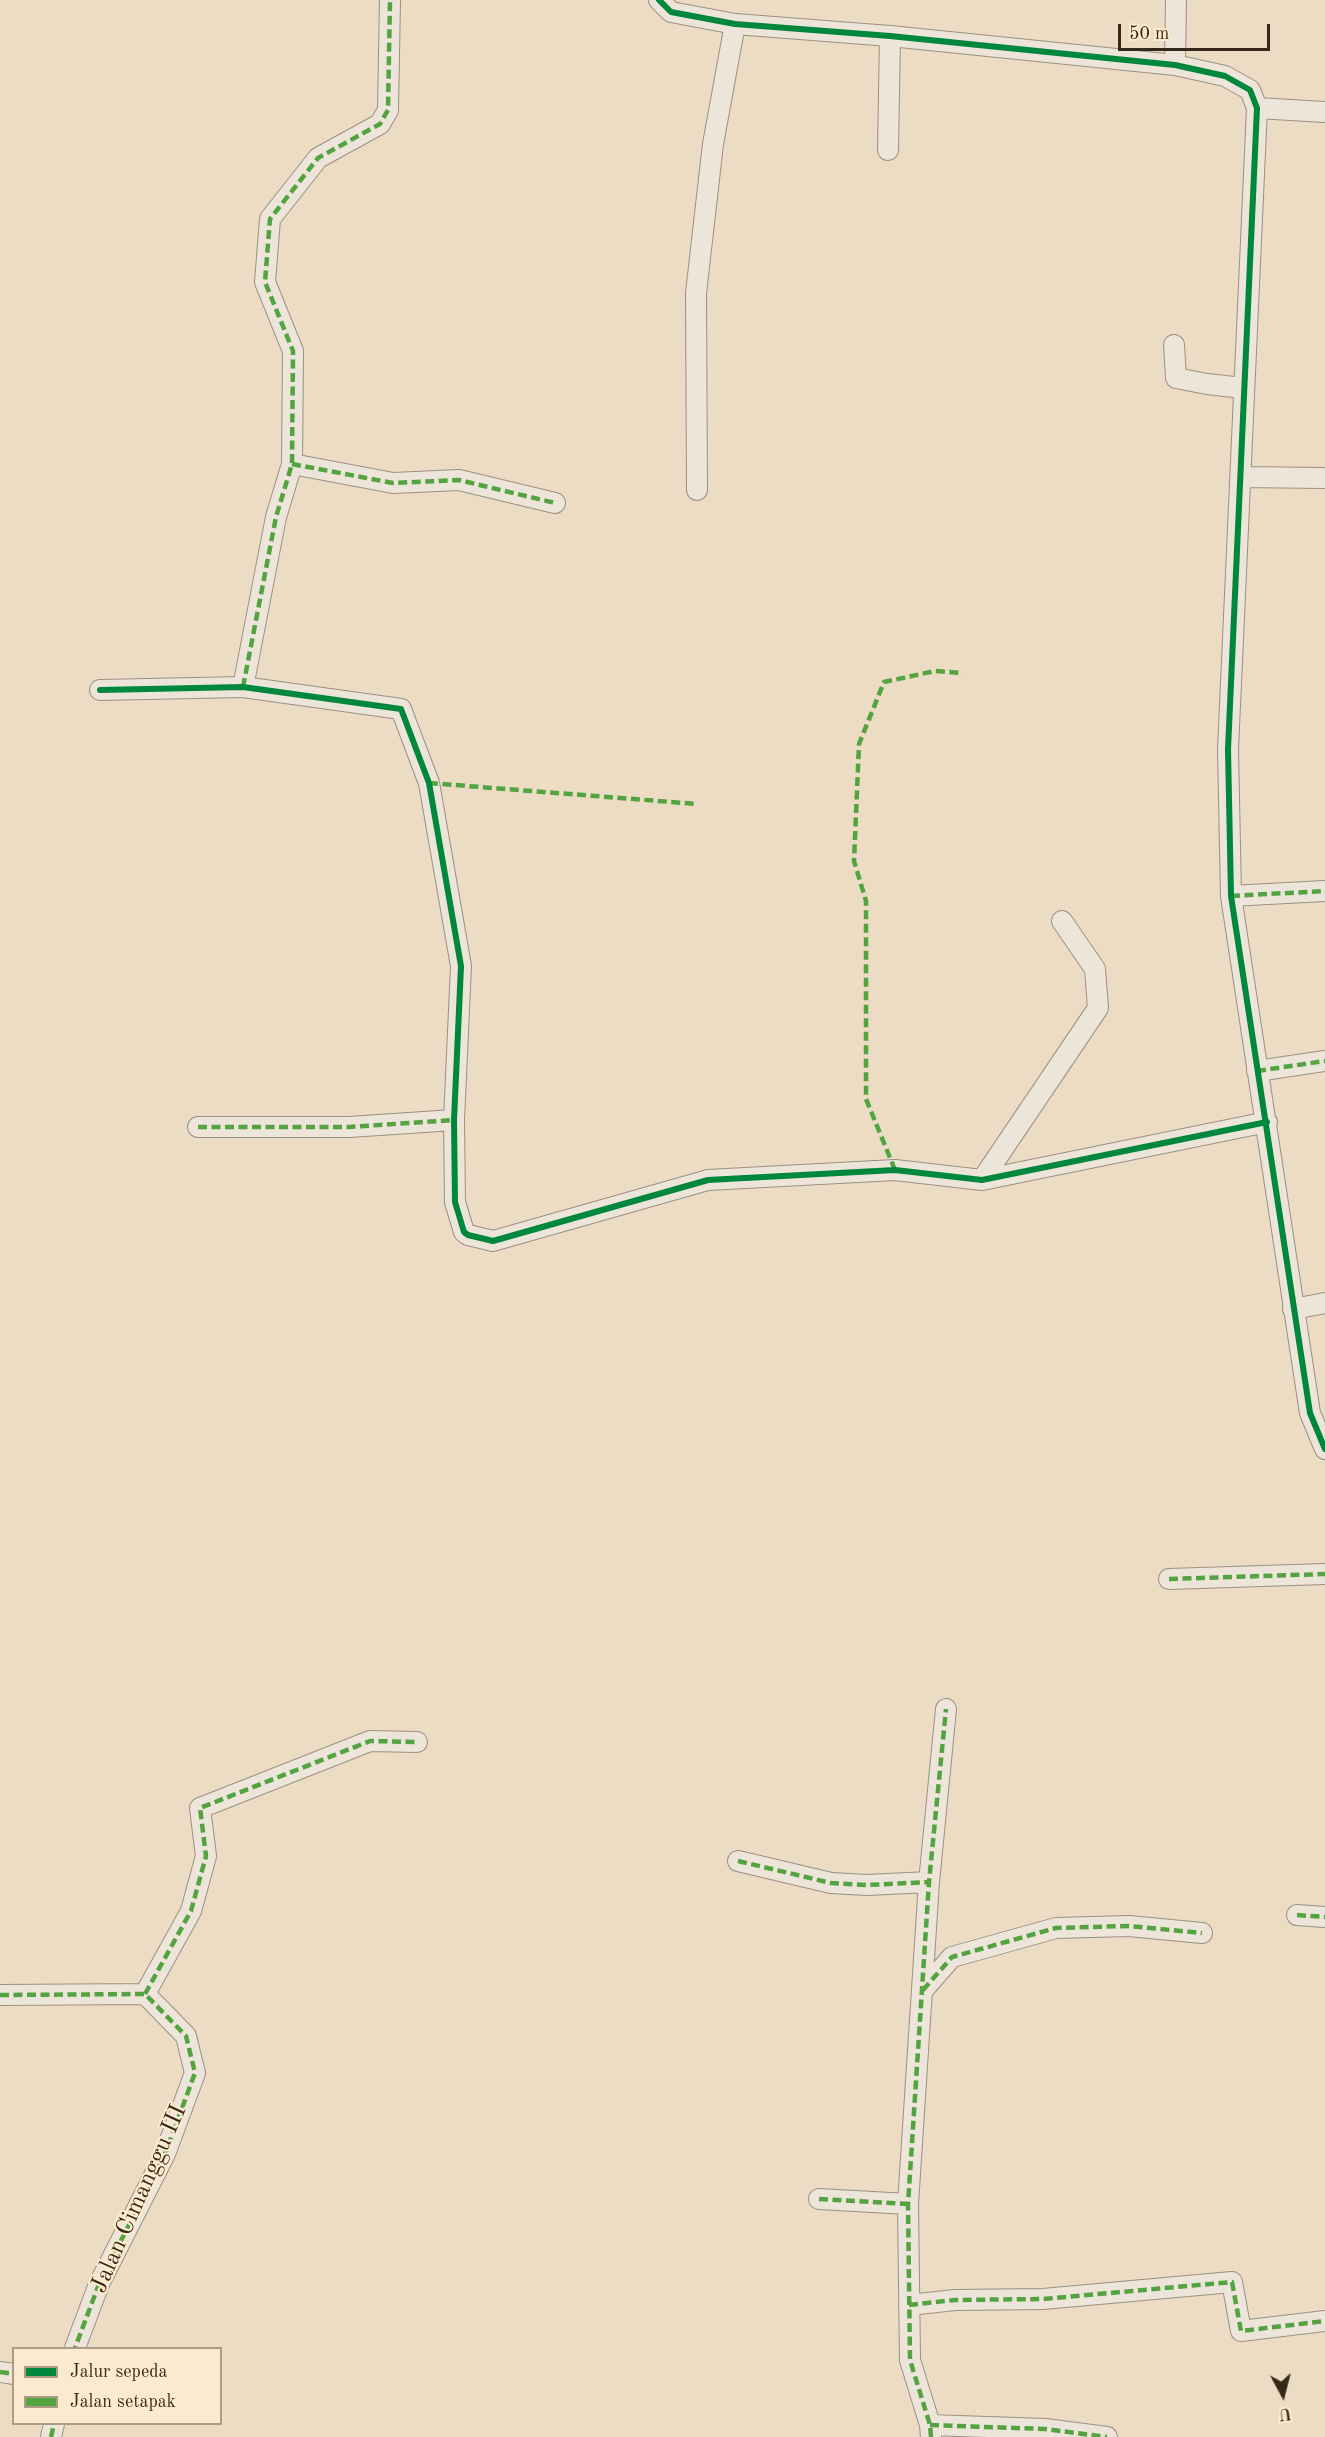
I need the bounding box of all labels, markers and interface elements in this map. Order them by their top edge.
scale bar [1121,12,1272,50]
text: 50 m [1129,25,1169,43]
street label: Jalan Cimanggu III [85,2100,193,2298]
legend [12,2347,222,2425]
text: Jalur sepeda [70,2363,168,2381]
north arrow [1253,2365,1313,2425]
text: Jalan setapak [70,2393,176,2411]
text: U [1278,2404,1292,2422]

